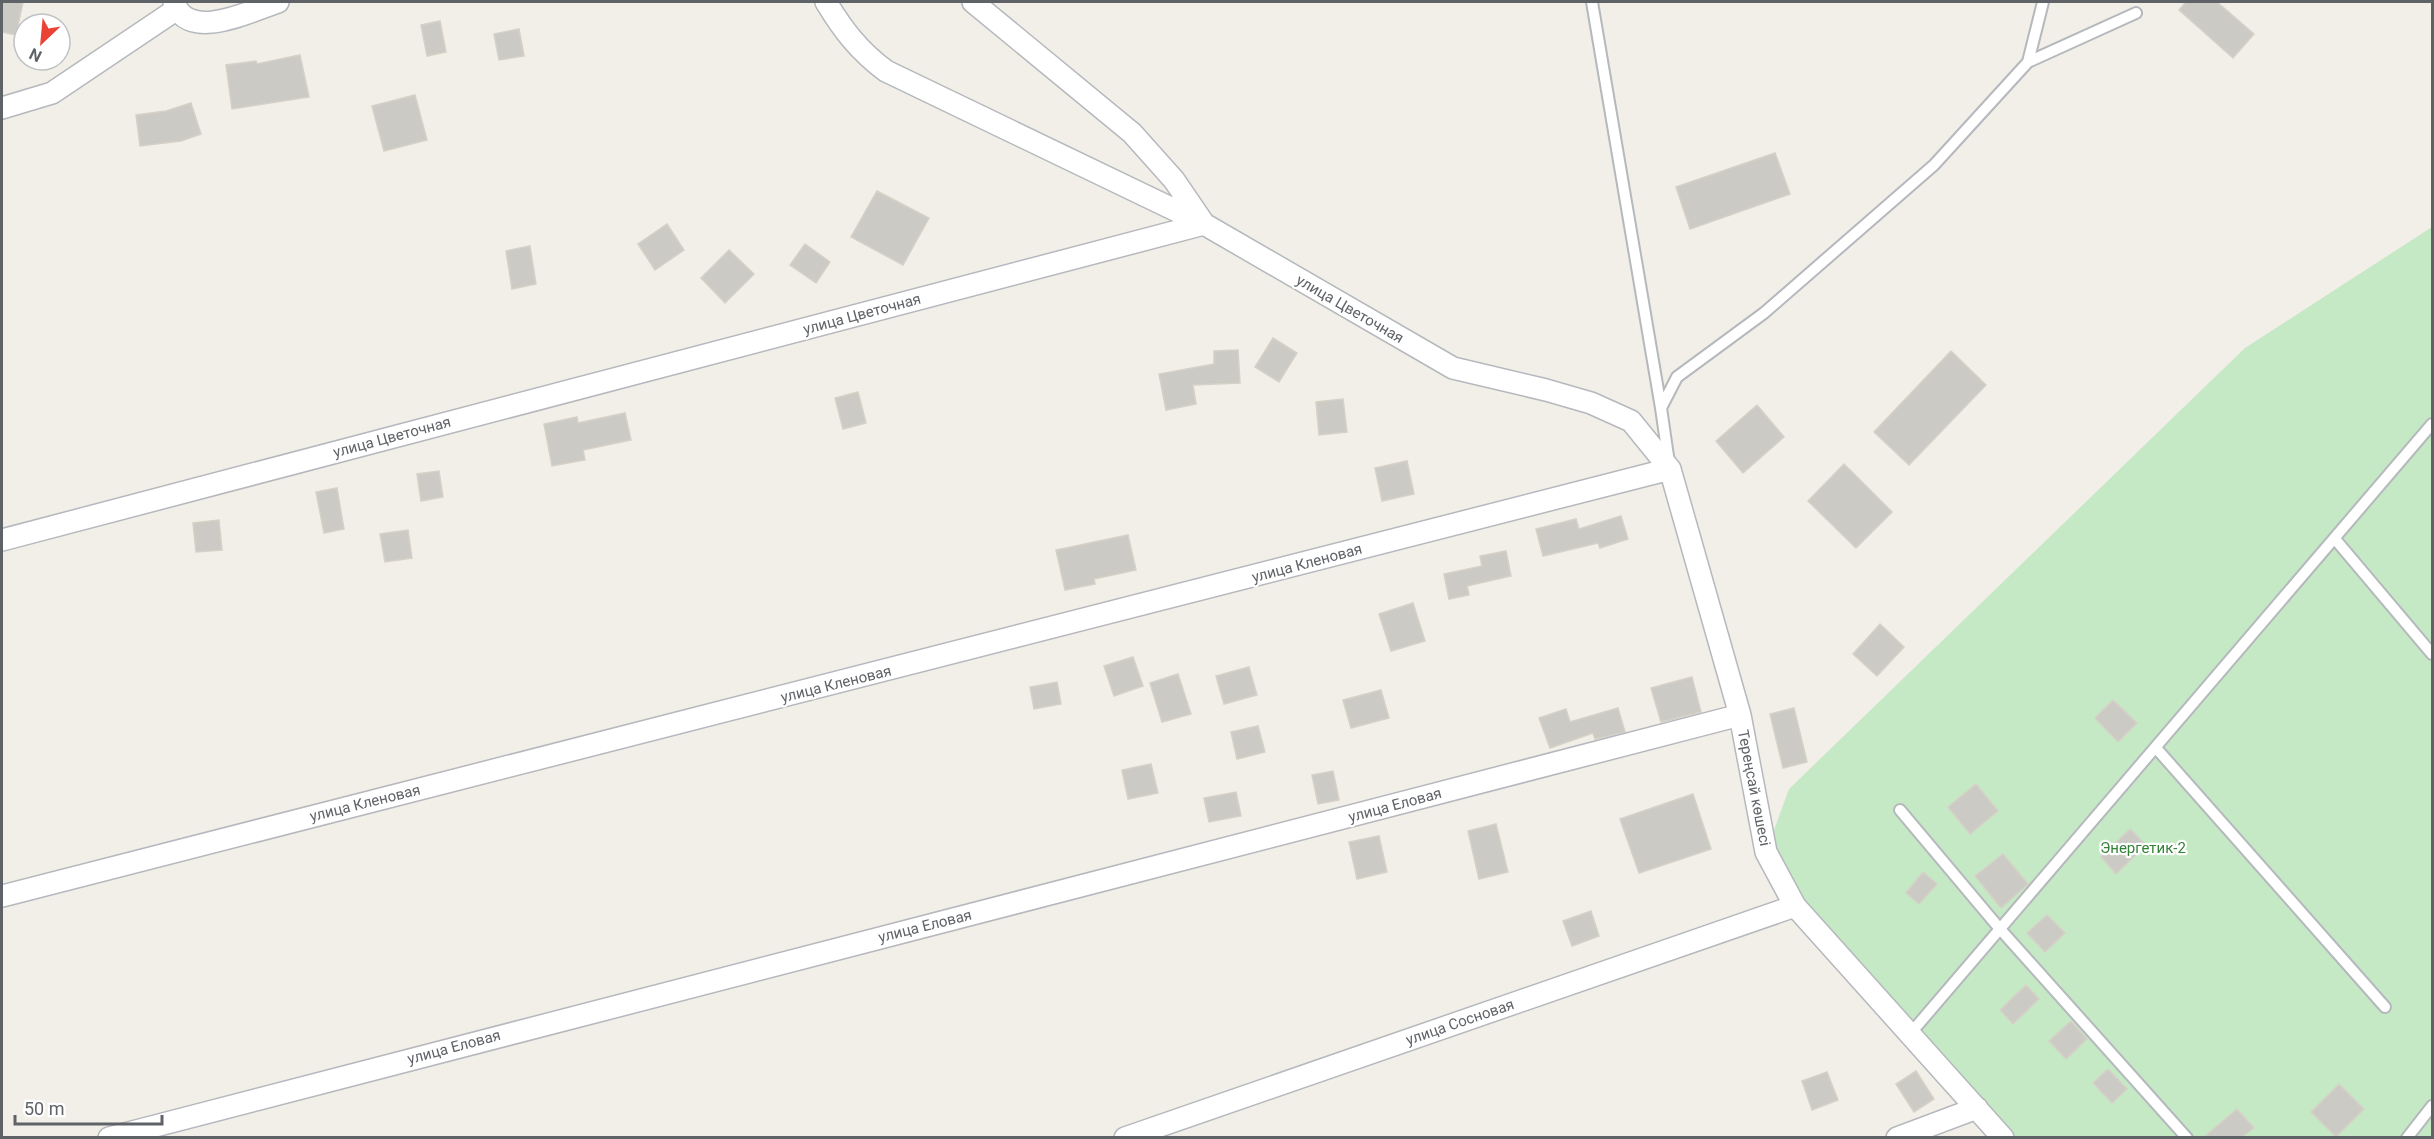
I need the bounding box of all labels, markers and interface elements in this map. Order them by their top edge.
north arrow [12,12,72,72]
text: N [26,44,45,66]
street label: улица Цветочная [1293,271,1407,347]
street label: улица Цветочная [801,290,923,338]
street label: улица Цветочная [331,413,453,461]
street label: улица Кленовая [1250,540,1364,586]
street label: улица Кленовая [779,662,893,706]
street label: Тереңсай көшесі [1734,728,1774,848]
street label: улица Кленовая [308,781,422,825]
street label: улица Еловая [1346,784,1444,826]
park label: Энергетик-2 [2100,839,2186,857]
street label: улица Еловая [876,906,974,946]
street label: улица Сосновая [1404,995,1516,1049]
street label: улица Еловая [405,1026,503,1068]
scale bar [15,1088,162,1126]
text: 50 m [24,1098,64,1119]

